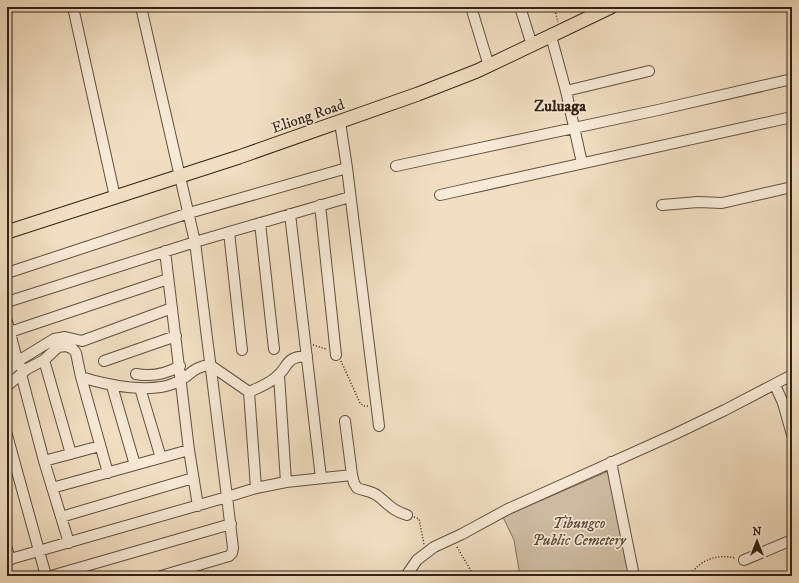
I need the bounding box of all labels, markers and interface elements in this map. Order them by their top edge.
street label: Eliong Road [269,95,348,138]
district label: Zuluaga [534,96,587,116]
park label: Tibungco Public Cemetery [532,514,627,550]
north arrow [737,521,777,561]
text: N [752,525,762,539]

